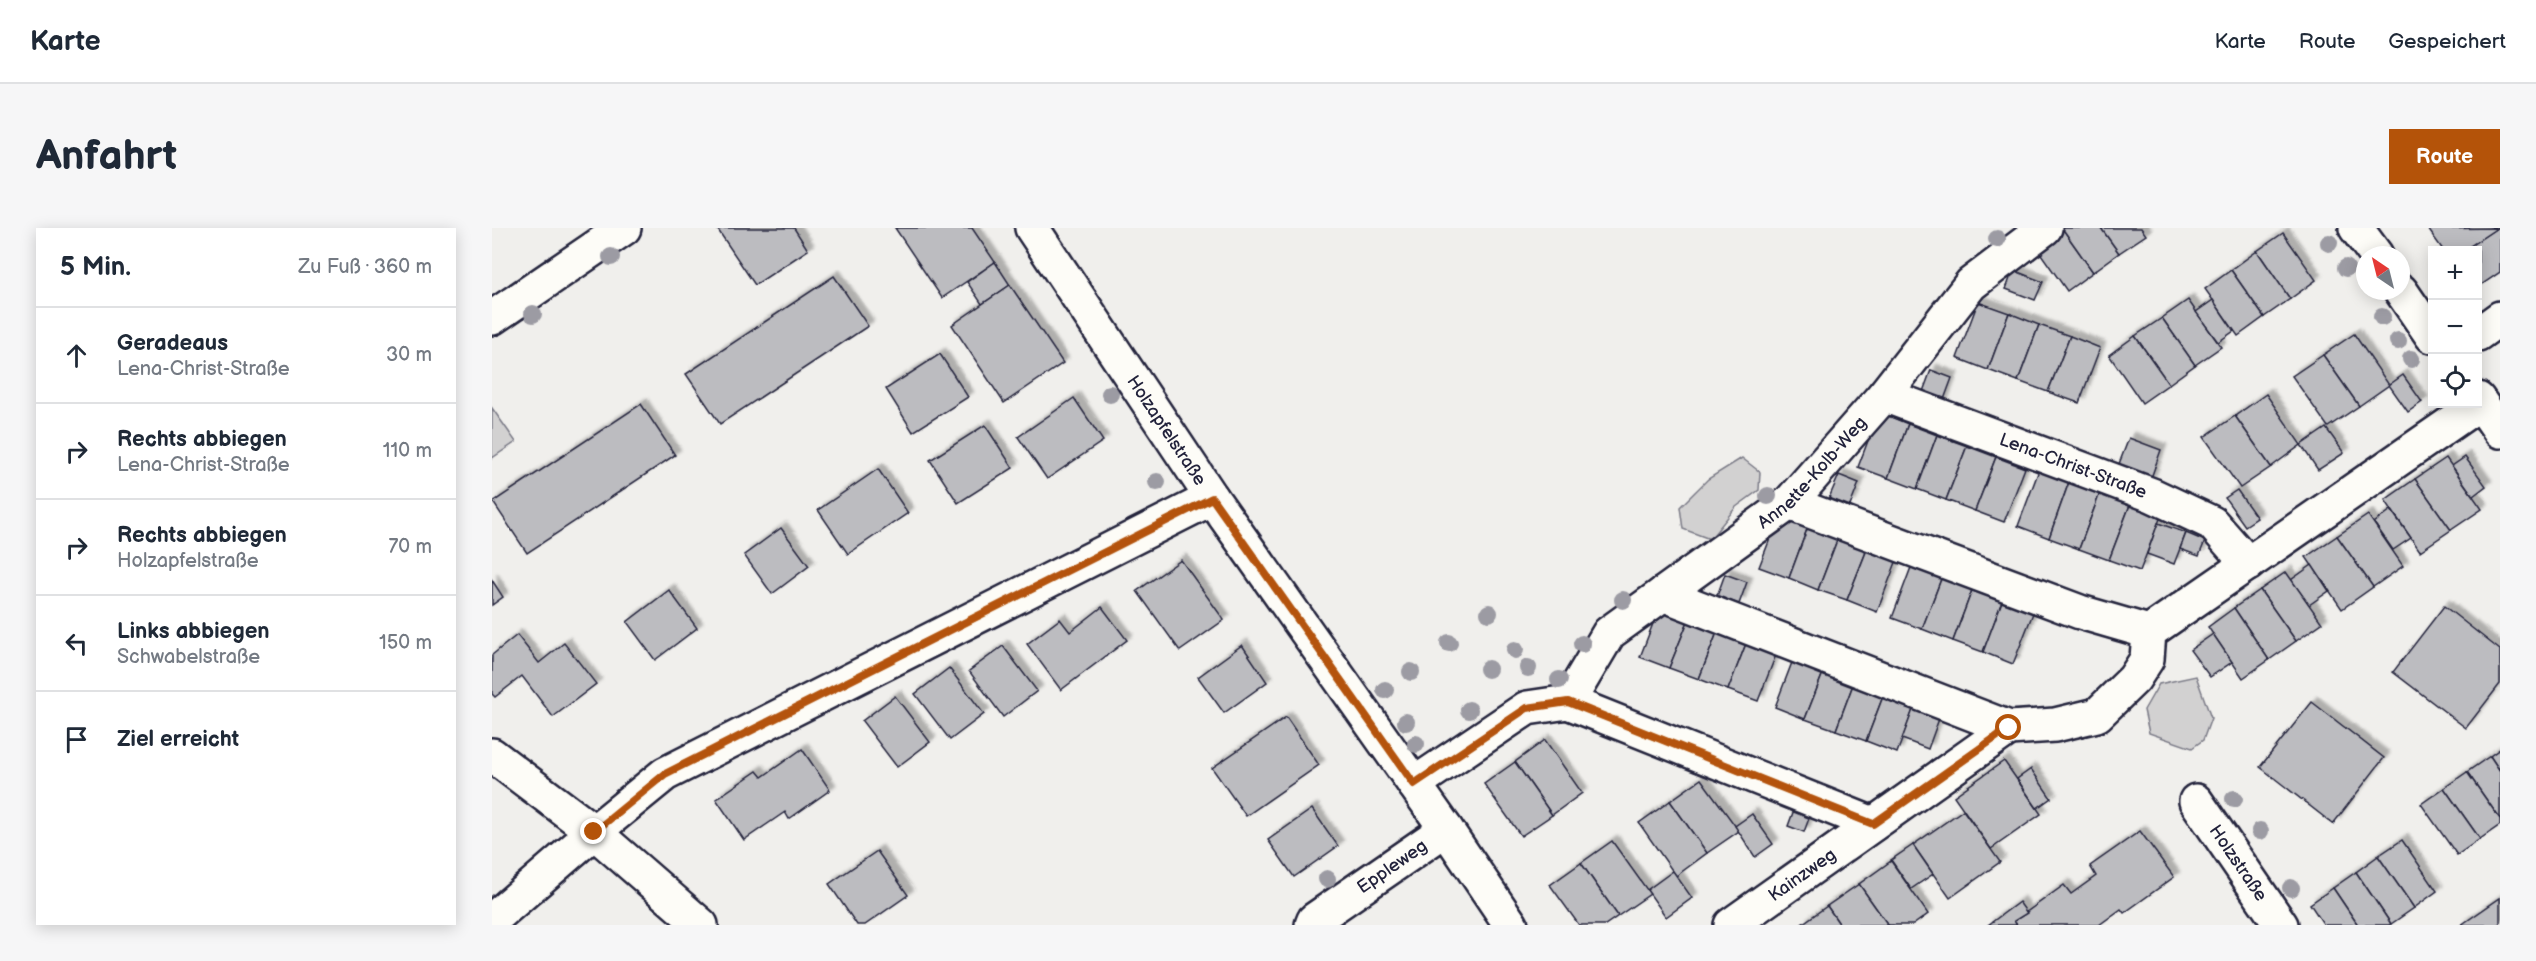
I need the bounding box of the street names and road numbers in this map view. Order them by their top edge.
street label: Holzapfelstraße [1123,371,1211,489]
street label: Annette-Kolb-Weg [1753,412,1871,533]
street label: Lena-Christ-Straße [1997,429,2150,503]
street label: Holzstraße [2205,821,2272,905]
street label: Eppleweg [1353,835,1431,898]
street label: Kainzweg [1764,844,1840,906]

